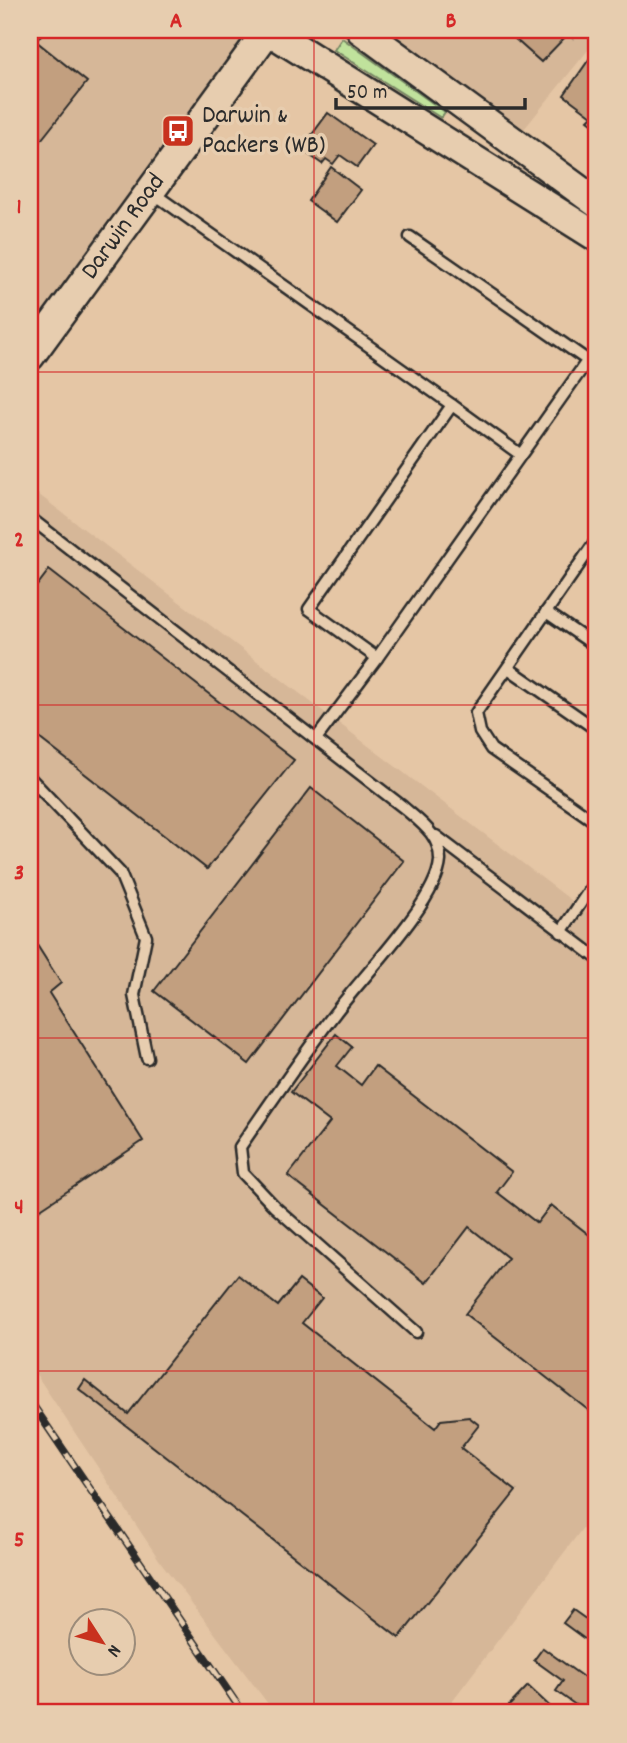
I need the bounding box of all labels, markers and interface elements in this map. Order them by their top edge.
text: A [170,6,182,39]
text: B [446,6,457,39]
scale bar [336,66,526,110]
text: 50 m [347,79,387,109]
place label: Darwin & Packers (WB) [202,98,325,165]
bus stop icon: Darwin & Packers (WB) [159,112,197,150]
street label: Darwin Road [73,166,175,288]
text: 1 [16,192,22,225]
text: 2 [14,525,24,558]
text: 3 [14,858,24,891]
text: 4 [14,1192,24,1225]
text: 5 [14,1525,24,1558]
north arrow [66,1606,136,1676]
text: N [99,1638,127,1662]

